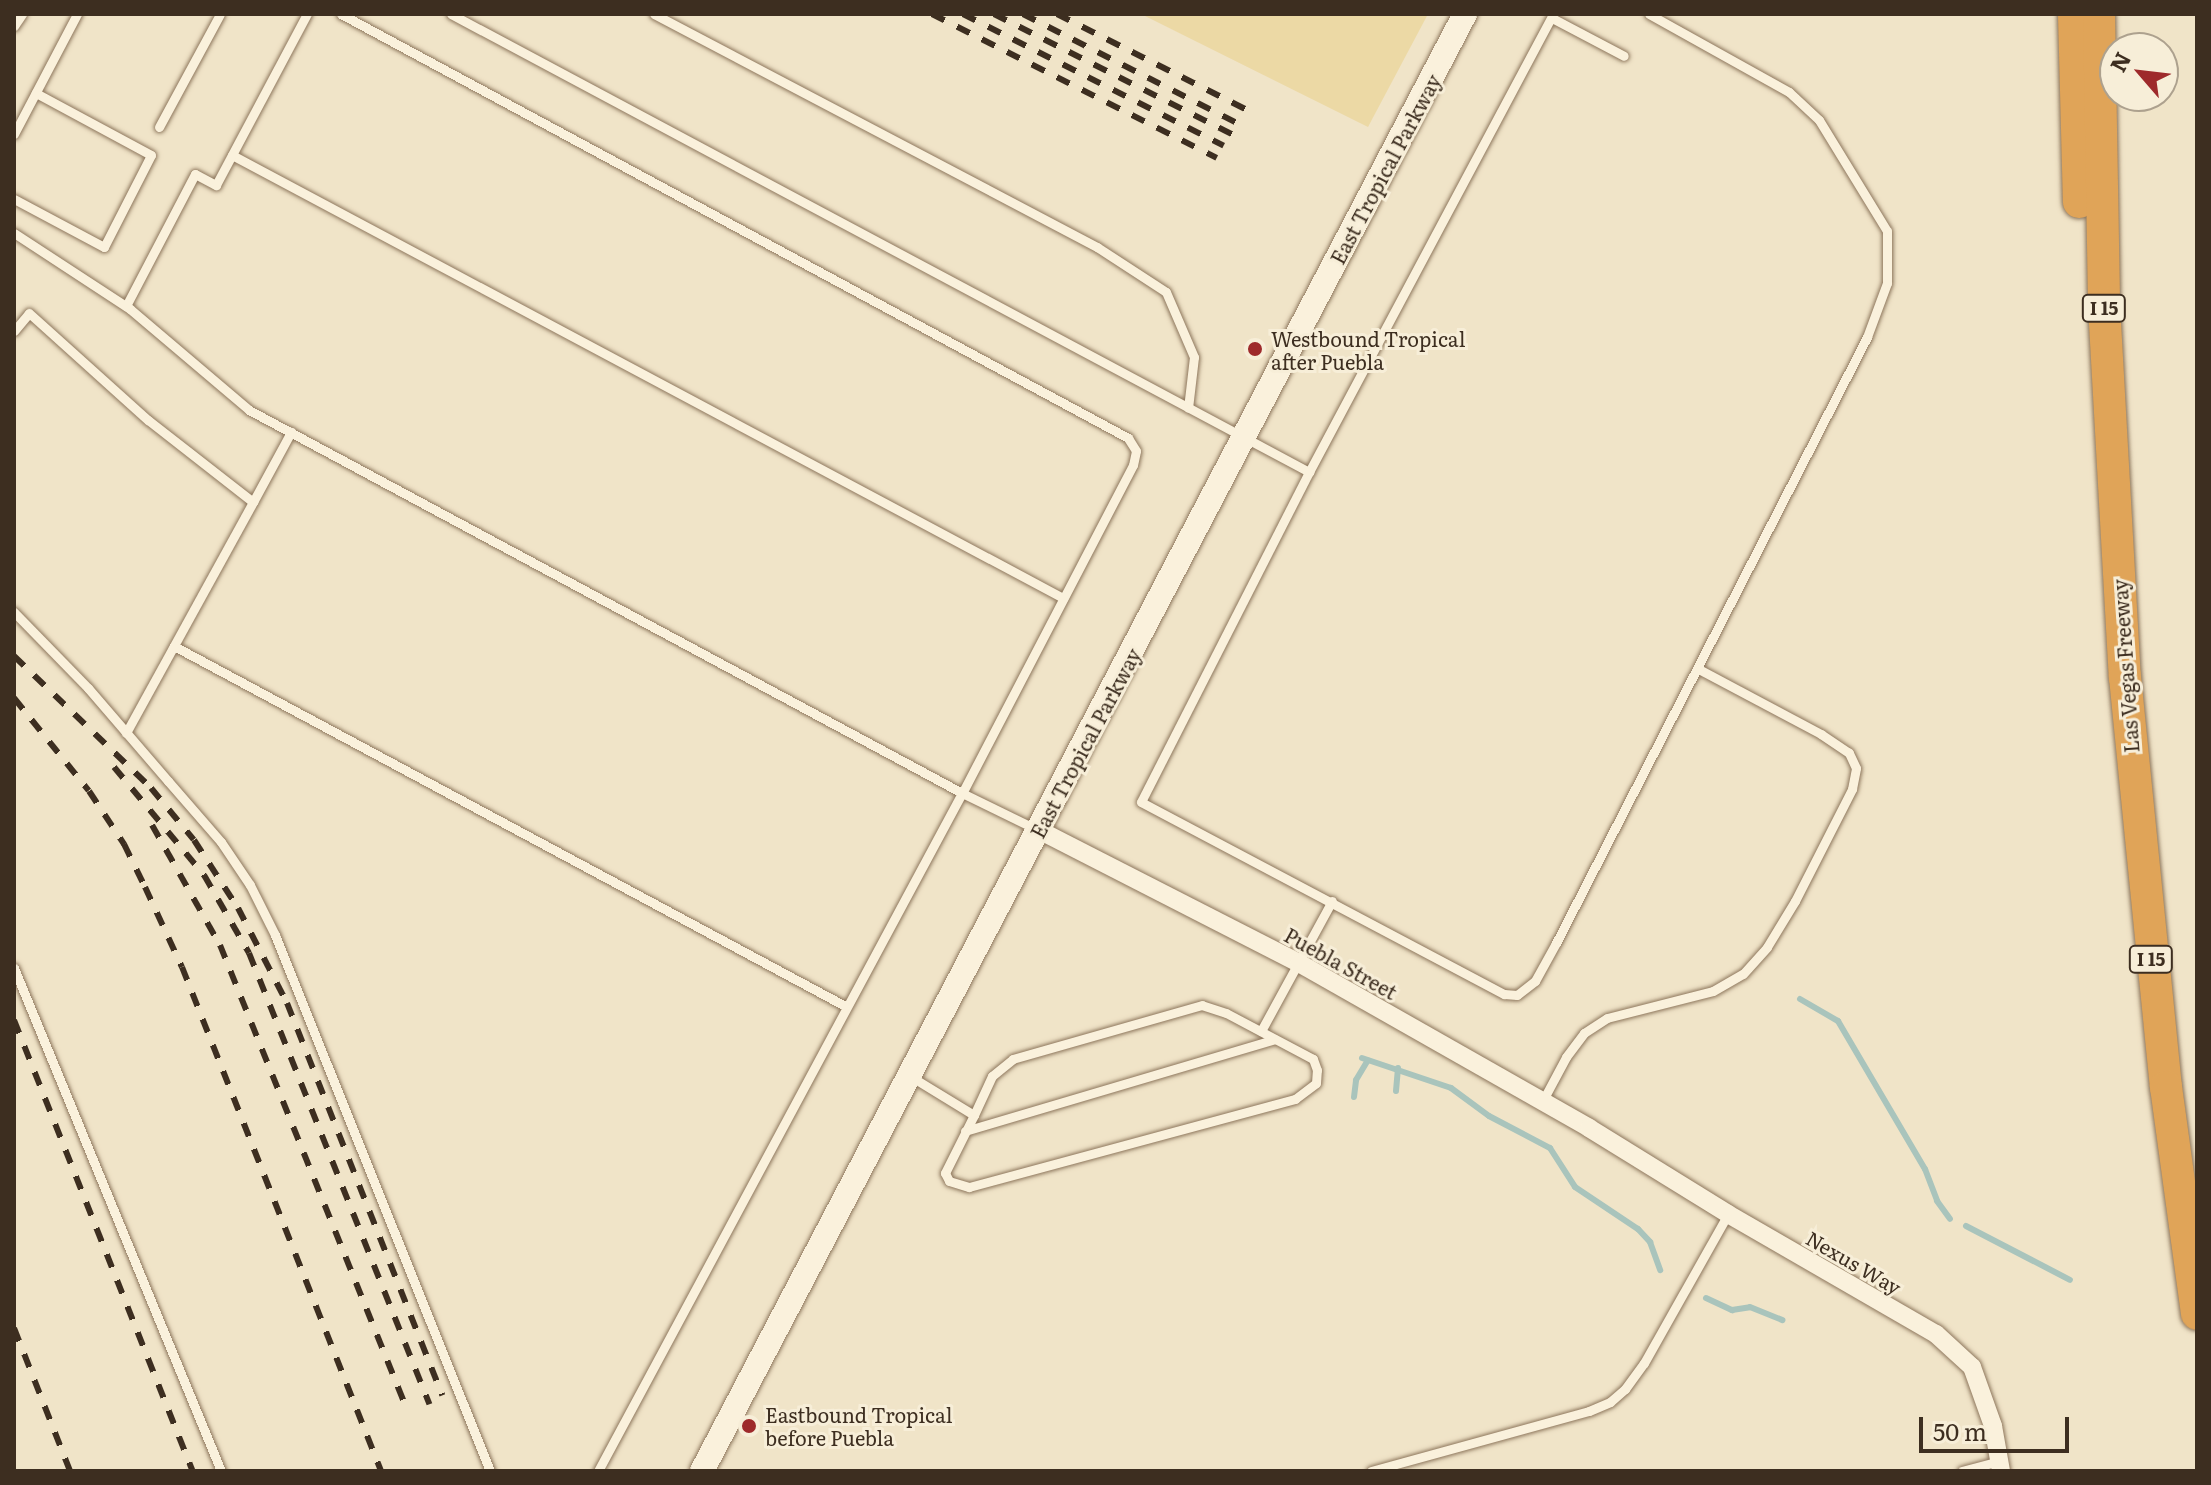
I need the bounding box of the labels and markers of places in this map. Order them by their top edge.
place label: Westbound Tropical after Puebla [1271,326,1465,373]
marker: Westbound Tropical after Puebla [1246,340,1264,358]
place label: Eastbound Tropical before Puebla [765,1402,953,1449]
marker: Eastbound Tropical before Puebla [740,1417,758,1435]

